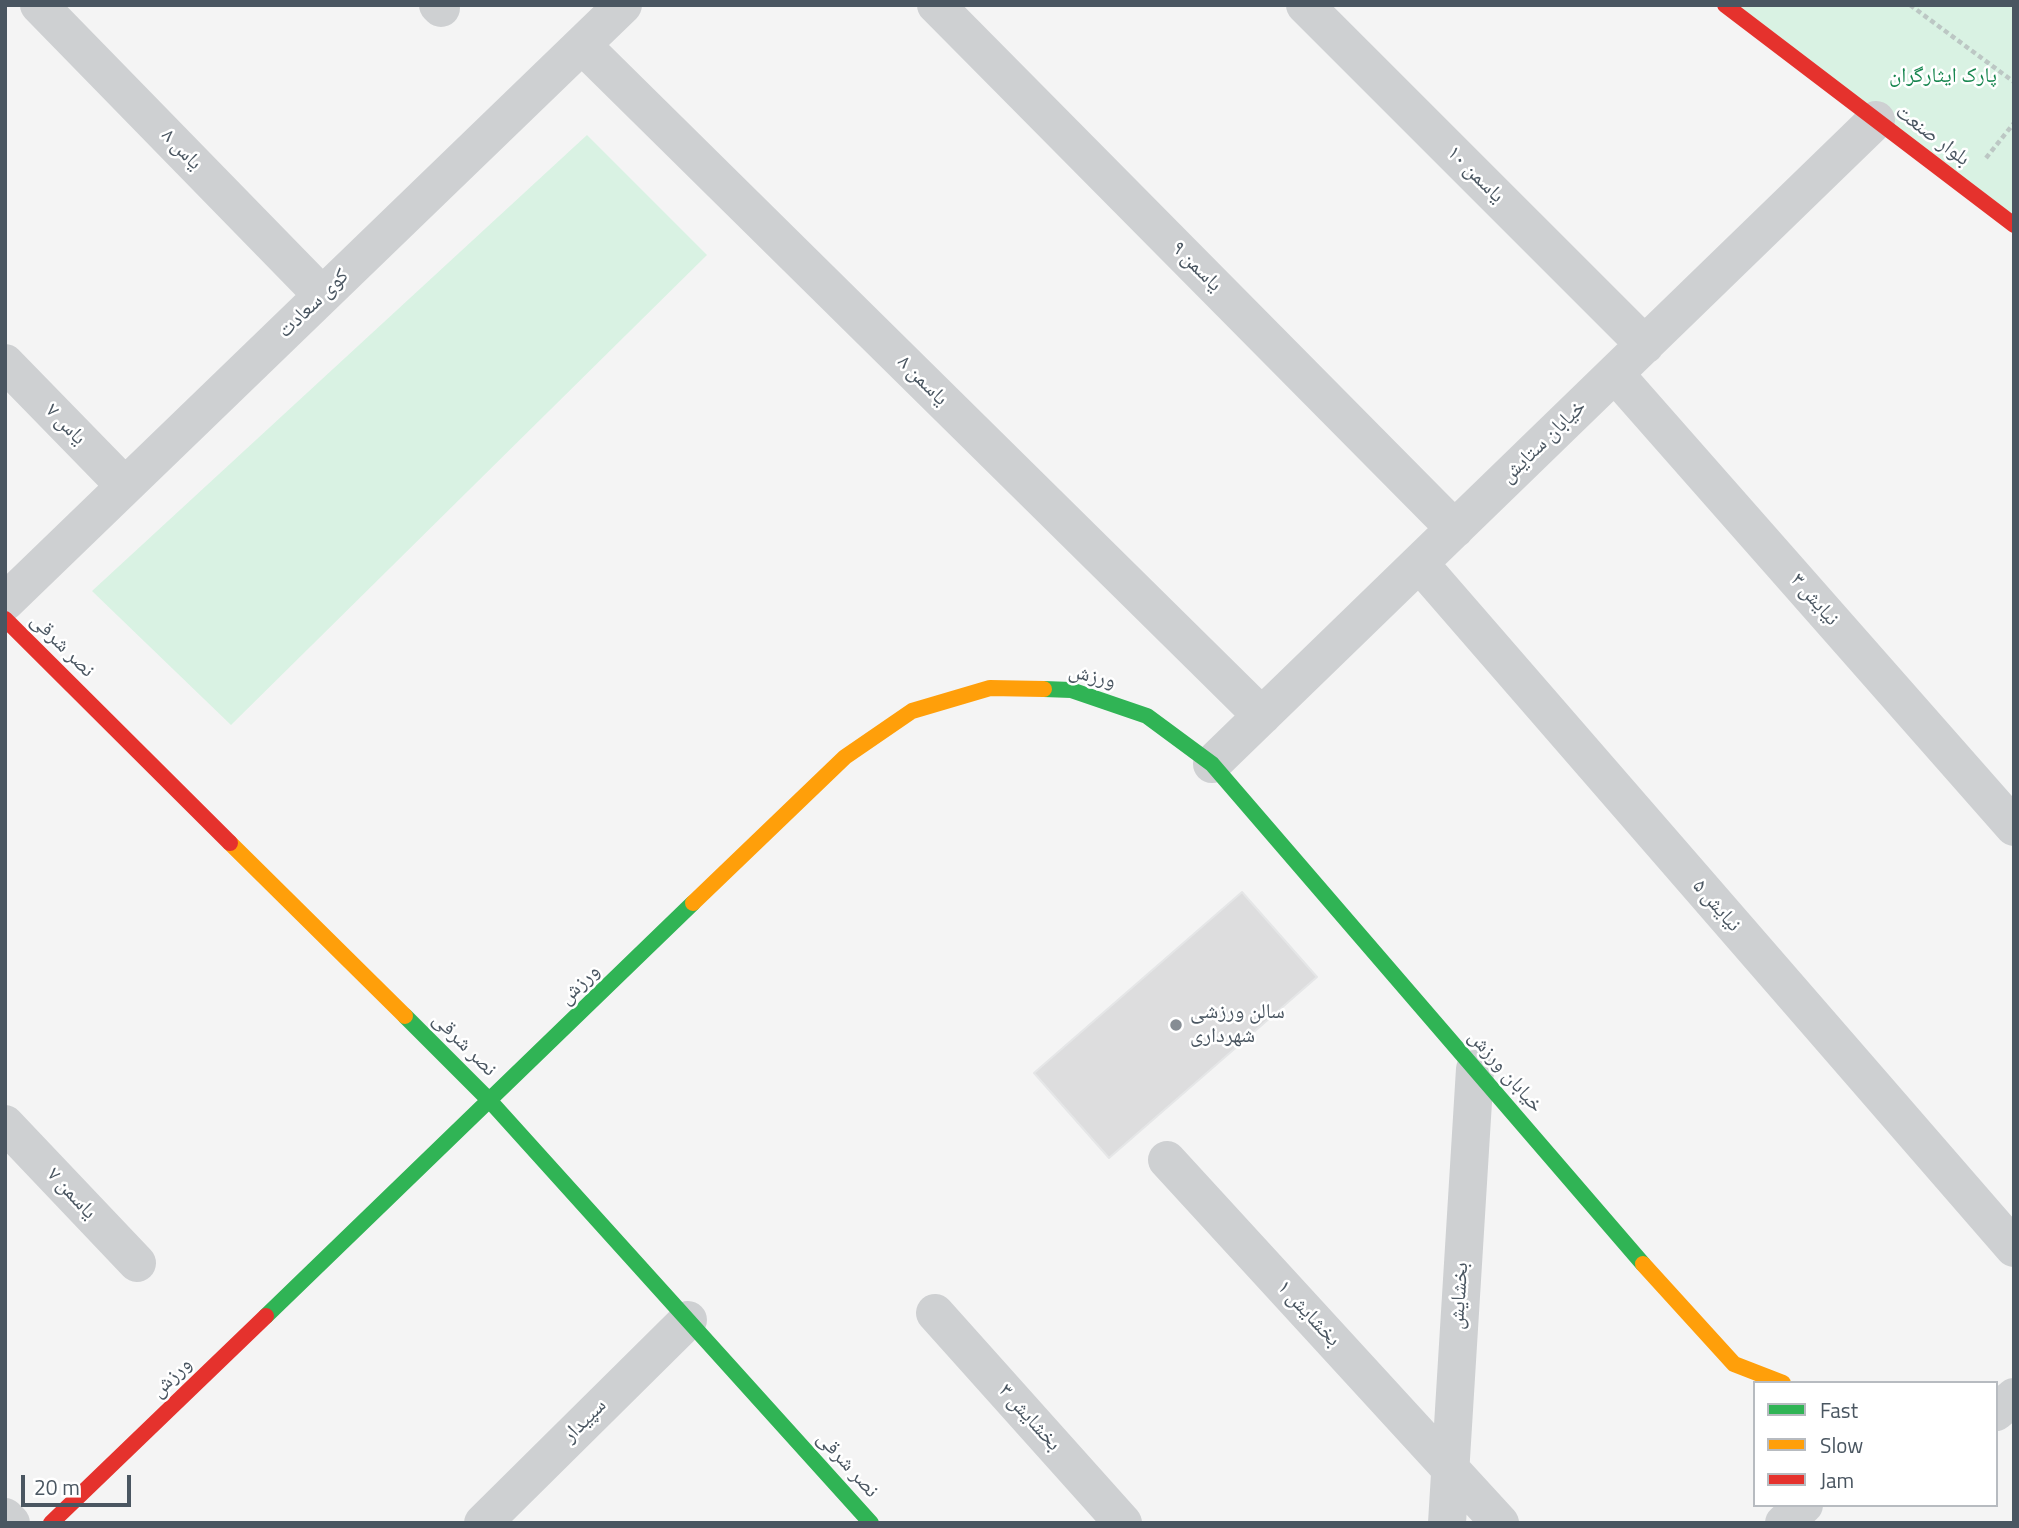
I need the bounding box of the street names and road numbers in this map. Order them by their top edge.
street label: بلوار صنعت [1890,100,1974,172]
street label: یاس ۸ [155,124,207,176]
street label: یاسمن ۱۰ [1441,141,1509,209]
street label: یاسمن ۹ [1165,236,1227,298]
street label: کوی سعادت [273,264,355,344]
street label: یاسمن ۸ [891,350,953,412]
street label: خیابان ستایش [1496,395,1592,489]
street label: یاس ۷ [39,399,91,451]
street label: نیایش ۳ [1784,569,1844,631]
street label: نصر شرقی [25,609,99,683]
street label: ورزش [1066,659,1118,695]
street label: نیایش ۵ [1686,875,1746,937]
street label: ورزش [554,960,606,1010]
street label: نصر شرقی [427,1008,501,1082]
street label: خیابان ورزش [1462,1025,1548,1119]
street label: یاسمن ۷ [41,1163,101,1225]
street label: بخشایش [1445,1261,1475,1331]
street label: بخشایش ۱ [1271,1276,1345,1352]
street label: ورزش [146,1353,198,1403]
street label: بخشایش ۳ [992,1379,1066,1457]
street label: سپیدار [558,1394,612,1448]
street label: نصر شرقی [811,1427,883,1503]

